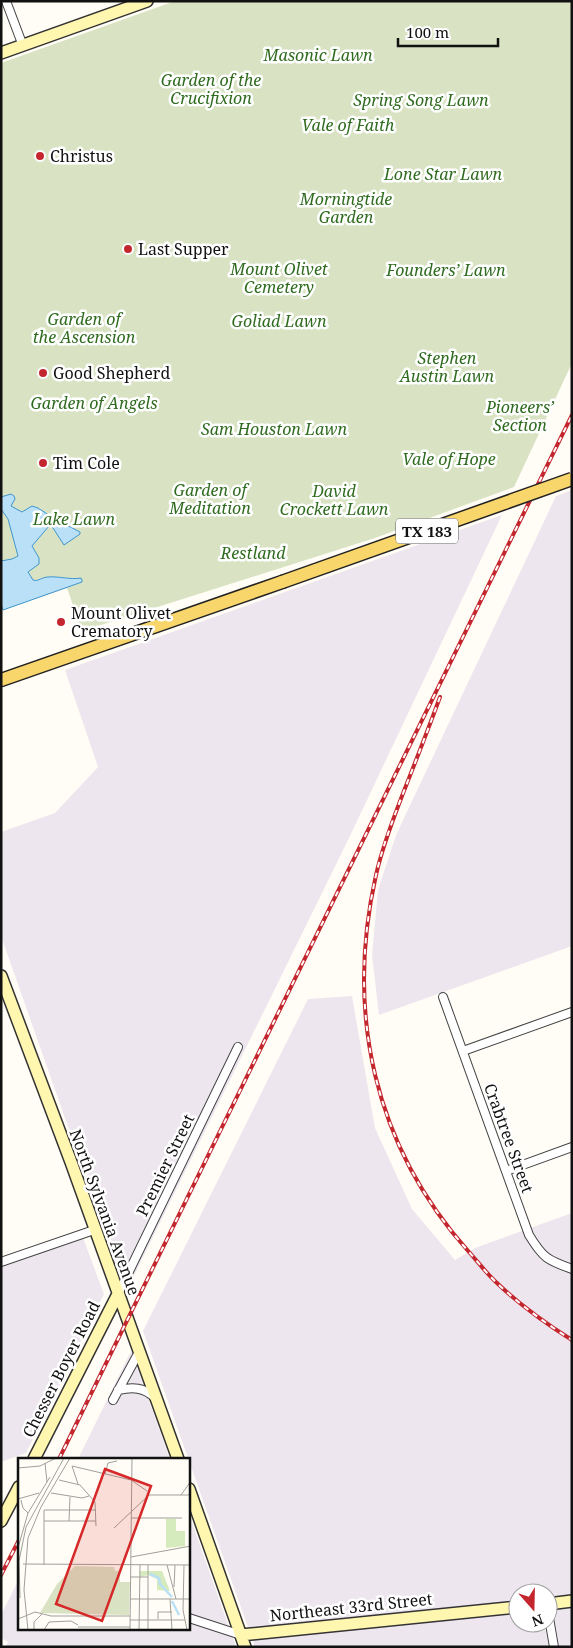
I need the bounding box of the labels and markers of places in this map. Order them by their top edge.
place label: Christus [50,145,113,167]
marker: Christus [34,150,46,162]
place label: Last Supper [138,238,229,260]
marker: Last Supper [122,243,134,255]
place label: Good Shepherd [53,362,170,384]
marker: Good Shepherd [37,367,49,379]
place label: Tim Cole [53,452,120,474]
marker: Tim Cole [37,457,49,469]
place label: Mount Olivet Crematory [71,602,171,642]
marker: Mount Olivet Crematory [55,616,67,628]

